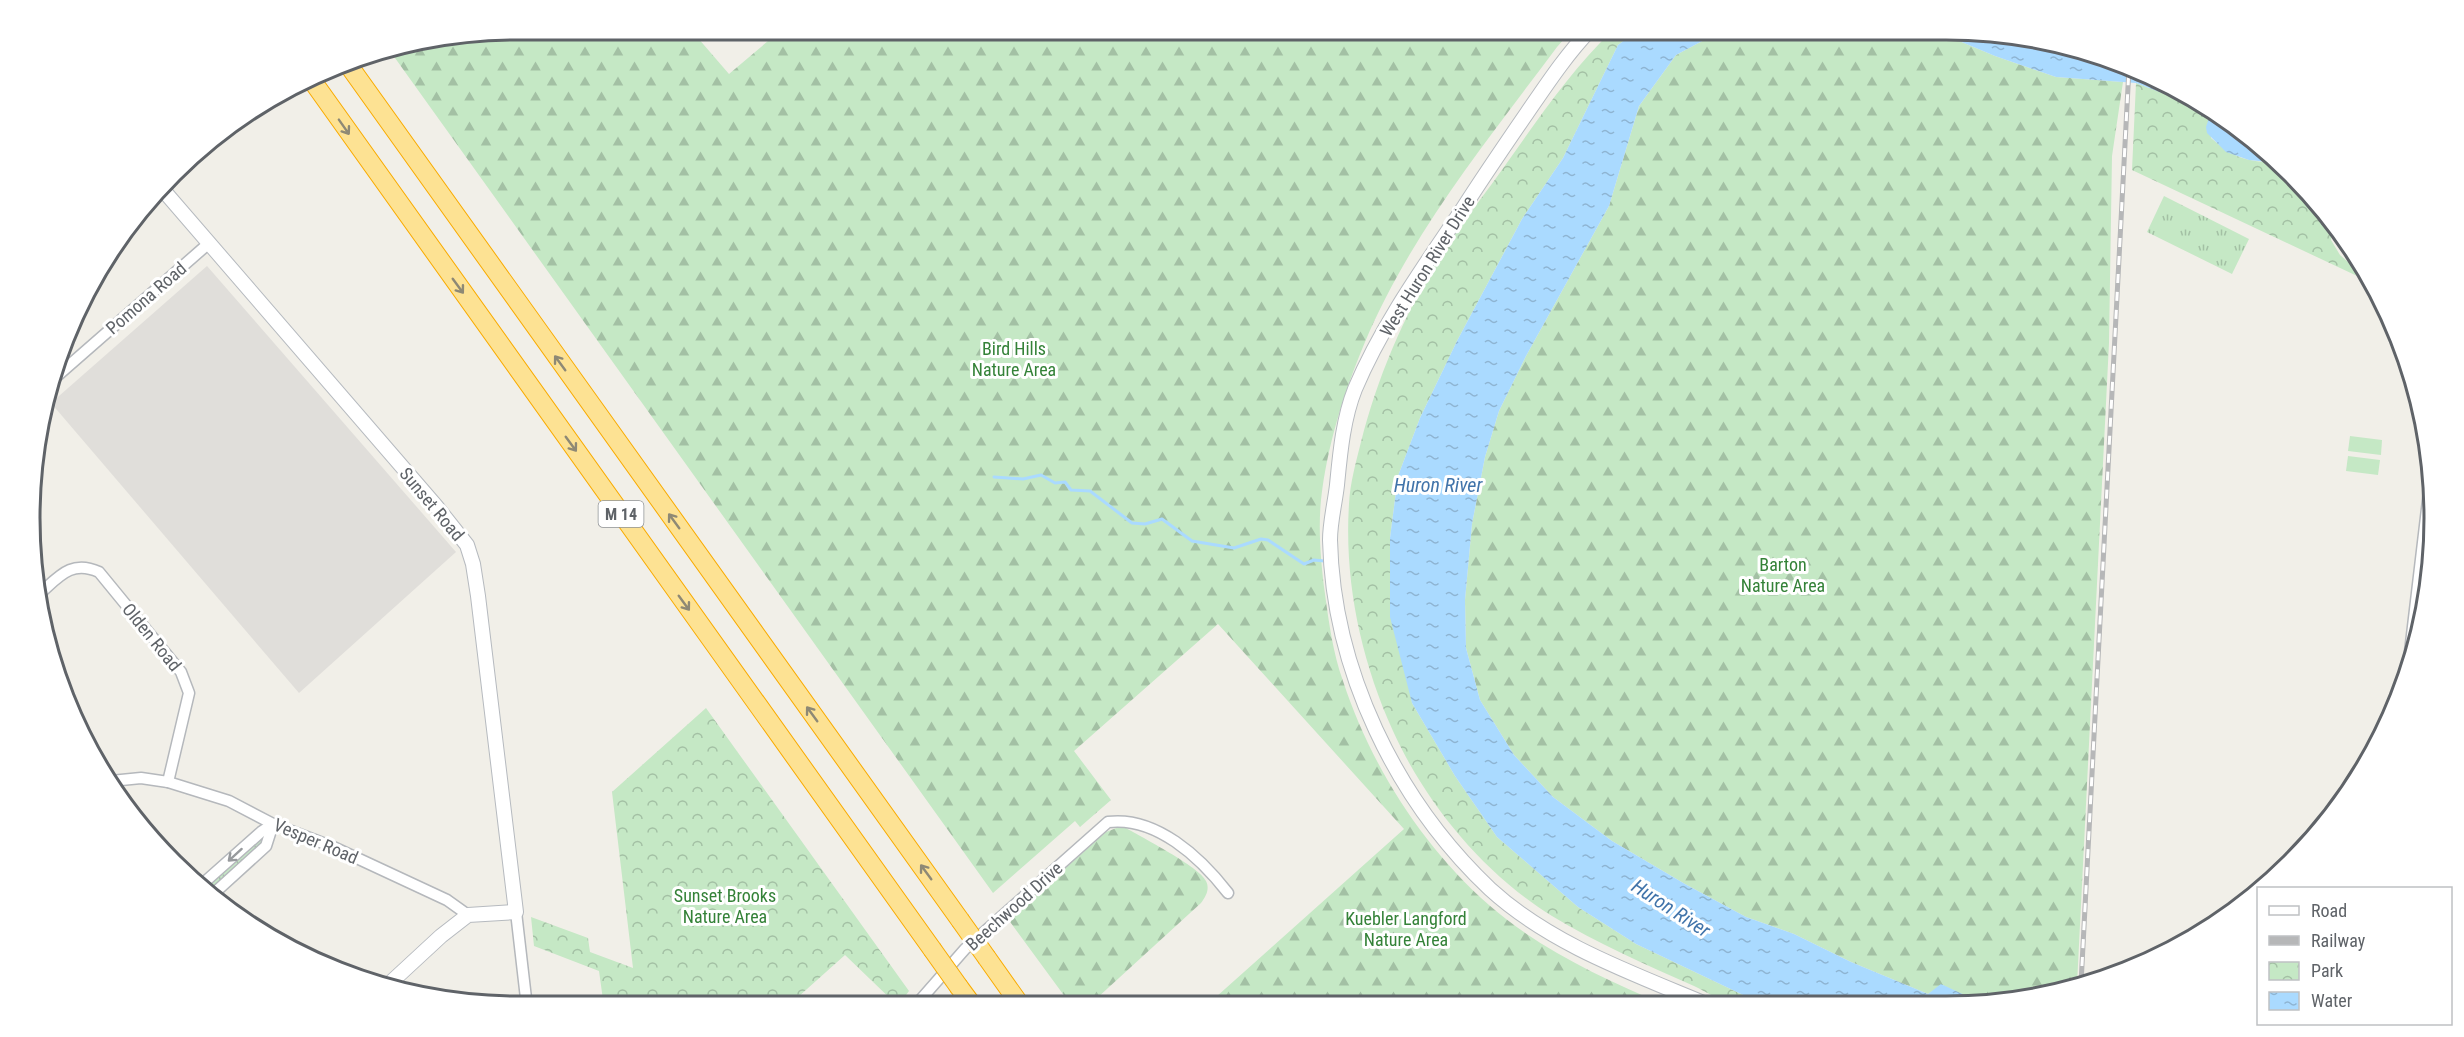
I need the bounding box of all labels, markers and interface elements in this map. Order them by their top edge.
one-way arrow [338,118,350,134]
street label: West Huron River Drive [1375,192,1479,340]
street label: Pomona Road [102,258,190,338]
one-way arrow [451,277,464,293]
park label: Bird Hills Nature Area [972,338,1056,380]
one-way arrow [554,355,567,371]
one-way arrow [565,436,577,452]
street label: Sunset Road [395,463,469,545]
water label: Huron River [1394,473,1483,497]
road number: M 14 [598,501,644,527]
one-way arrow [668,514,680,530]
park label: Barton Nature Area [1741,554,1825,596]
one-way arrow [678,594,691,610]
street label: Olden Road [118,599,186,675]
one-way arrow [806,706,818,722]
street label: Vesper Road [271,814,361,868]
one-way arrow [228,848,243,862]
street label: Beechwood Drive [961,857,1067,955]
one-way arrow [920,865,932,881]
water label: Huron River [1627,874,1716,943]
park label: Sunset Brooks Nature Area [674,885,776,927]
legend [2257,887,2452,1025]
text: Road [2311,900,2347,921]
park label: Kuebler Langford Nature Area [1345,908,1467,950]
text: Railway [2311,930,2366,951]
text: Park [2311,960,2343,981]
text: Water [2311,990,2353,1011]

